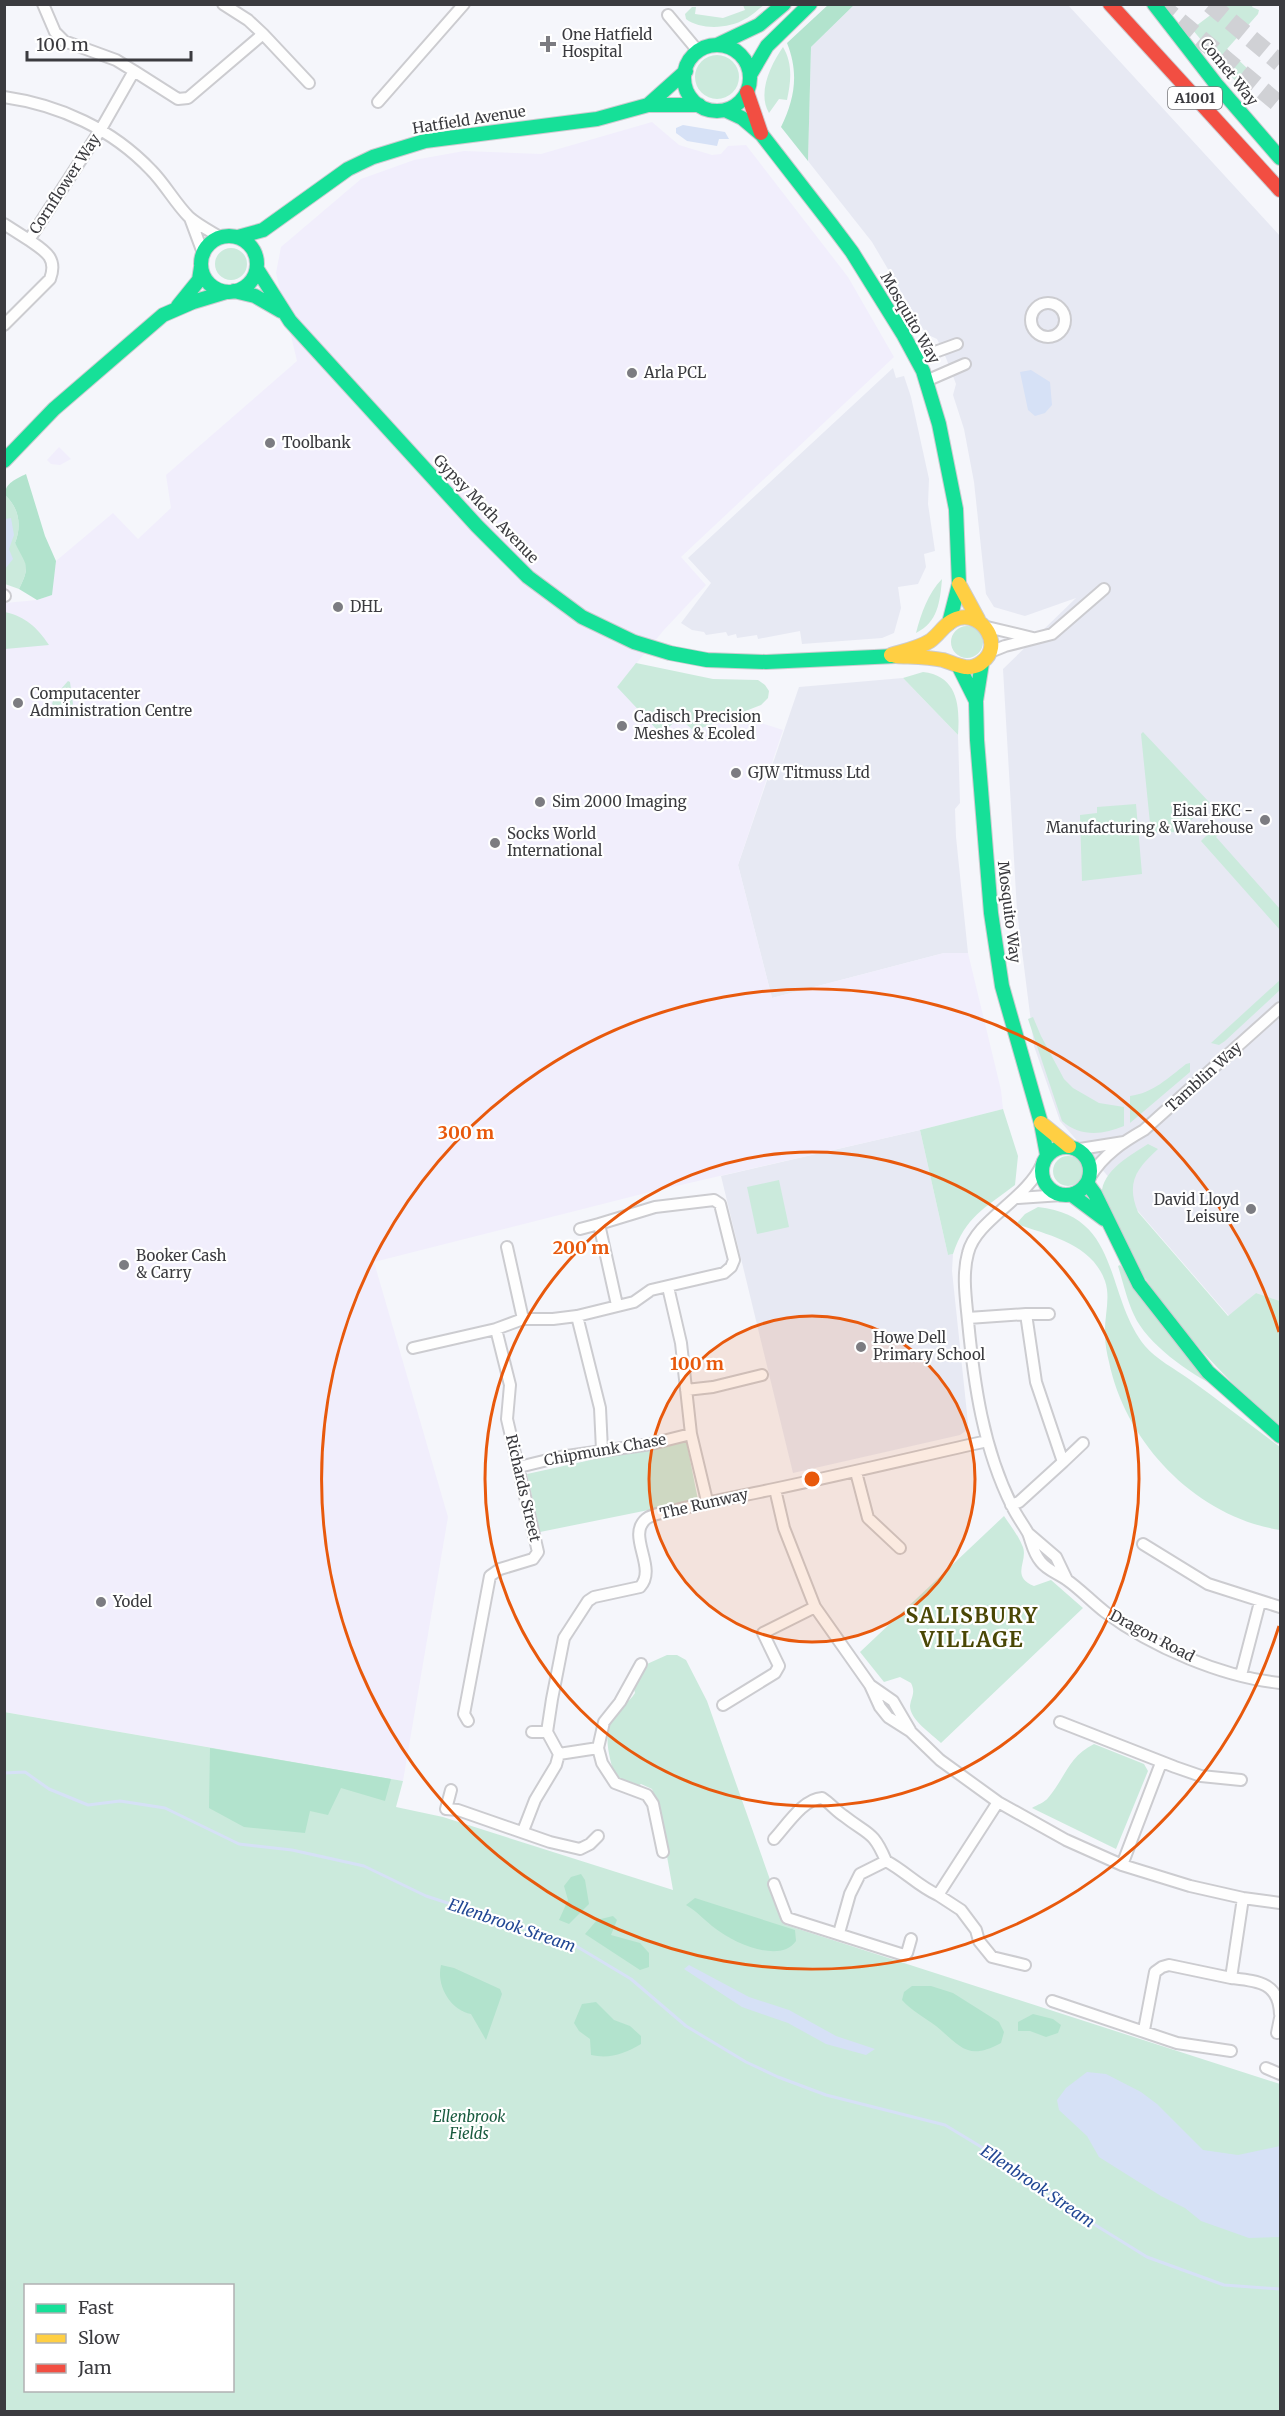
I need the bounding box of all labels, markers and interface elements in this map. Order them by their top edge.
scale bar [27,24,190,62]
place label: One Hatfield Hospital [562,25,652,61]
text: 100 m [36,33,89,56]
street label: Comet Way [1196,34,1263,109]
marker: One Hatfield Hospital [539,35,557,53]
road number: A1001 [1168,87,1222,109]
street label: Hatfield Avenue [411,101,527,138]
street label: Cornflower Way [25,130,104,238]
street label: Mosquito Way [877,269,944,367]
place label: Arla PCL [643,363,707,382]
marker: Arla PCL [625,366,639,380]
place label: Toolbank [282,433,351,452]
marker: Toolbank [263,436,277,450]
street label: Gypsy Moth Avenue [430,450,543,567]
place label: DHL [350,597,383,616]
marker: DHL [331,600,345,614]
place label: Computacenter Administration Centre [29,684,192,720]
marker: Computacenter Administration Centre [11,696,25,710]
place label: Cadisch Precision Meshes & Ecoled [634,707,761,743]
marker: Cadisch Precision Meshes & Ecoled [615,719,629,733]
place label: GJW Titmuss Ltd [748,763,870,782]
marker: GJW Titmuss Ltd [729,766,743,780]
place label: Sim 2000 Imaging [552,792,687,811]
marker: Sim 2000 Imaging [533,795,547,809]
place label: Eisai EKC - Manufacturing & Warehouse [1046,801,1253,837]
marker: Eisai EKC - Manufacturing & Warehouse [1258,813,1272,827]
place label: Socks World International [507,824,603,860]
marker: Socks World International [488,836,502,850]
street label: Mosquito Way [994,860,1025,964]
street label: Tamblin Way [1162,1037,1246,1116]
text: 300 m [438,1121,494,1144]
place label: David Lloyd Leisure [1154,1190,1239,1226]
marker: David Lloyd Leisure [1244,1202,1258,1216]
text: 200 m [553,1236,609,1259]
place label: Booker Cash & Carry [136,1246,227,1282]
marker: Booker Cash & Carry [117,1258,131,1272]
place label: Howe Dell Primary School [873,1328,986,1364]
marker: Howe Dell Primary School [854,1340,868,1354]
text: 100 m [670,1352,724,1375]
street label: Chipmunk Chase [542,1429,668,1470]
street label: Richards Street [502,1432,545,1544]
centre of rings [802,1469,822,1489]
street label: The Runway [658,1484,750,1523]
place label: Yodel [112,1592,153,1611]
marker: Yodel [94,1595,108,1609]
district label: SALISBURY VILLAGE [905,1602,1039,1653]
street label: Dragon Road [1107,1605,1198,1666]
water label: Ellenbrook Stream [446,1894,578,1956]
park label: Ellenbrook Fields [432,2107,506,2143]
water label: Ellenbrook Stream [977,2140,1099,2232]
legend [24,2284,234,2392]
text: Fast [78,2296,114,2319]
text: Slow [78,2326,121,2349]
text: Jam [77,2356,112,2379]

